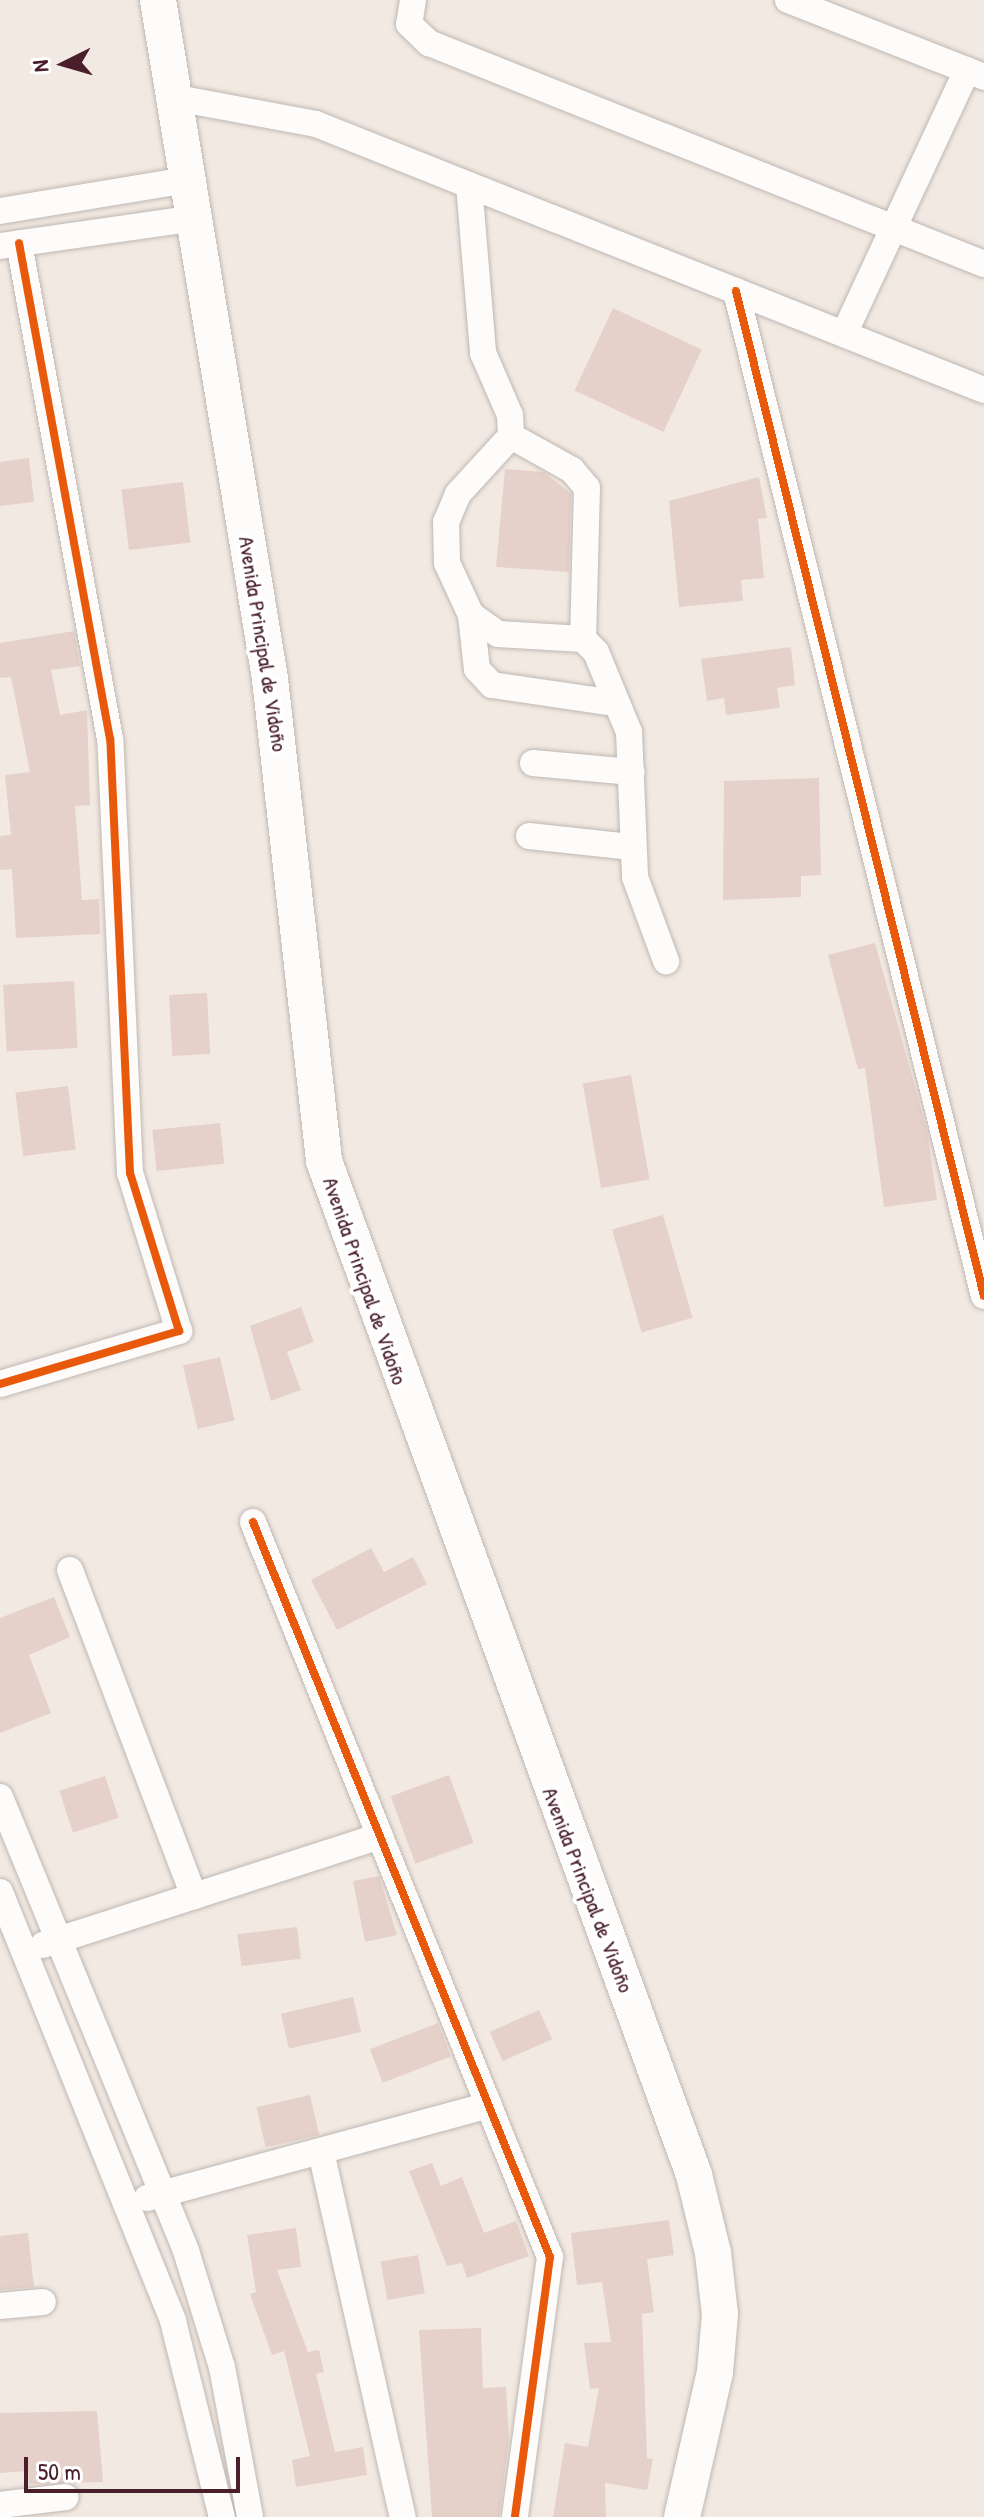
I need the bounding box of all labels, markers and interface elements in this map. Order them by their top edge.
north arrow [24,24,104,104]
text: N [25,59,56,73]
street label: Avenida Principal de Vidoño [233,534,293,754]
street label: Avenida Principal de Vidoño [317,1174,413,1388]
street label: Avenida Principal de Vidoño [537,1784,639,1996]
scale bar [28,2441,244,2491]
text: 50 m [38,2455,81,2487]

